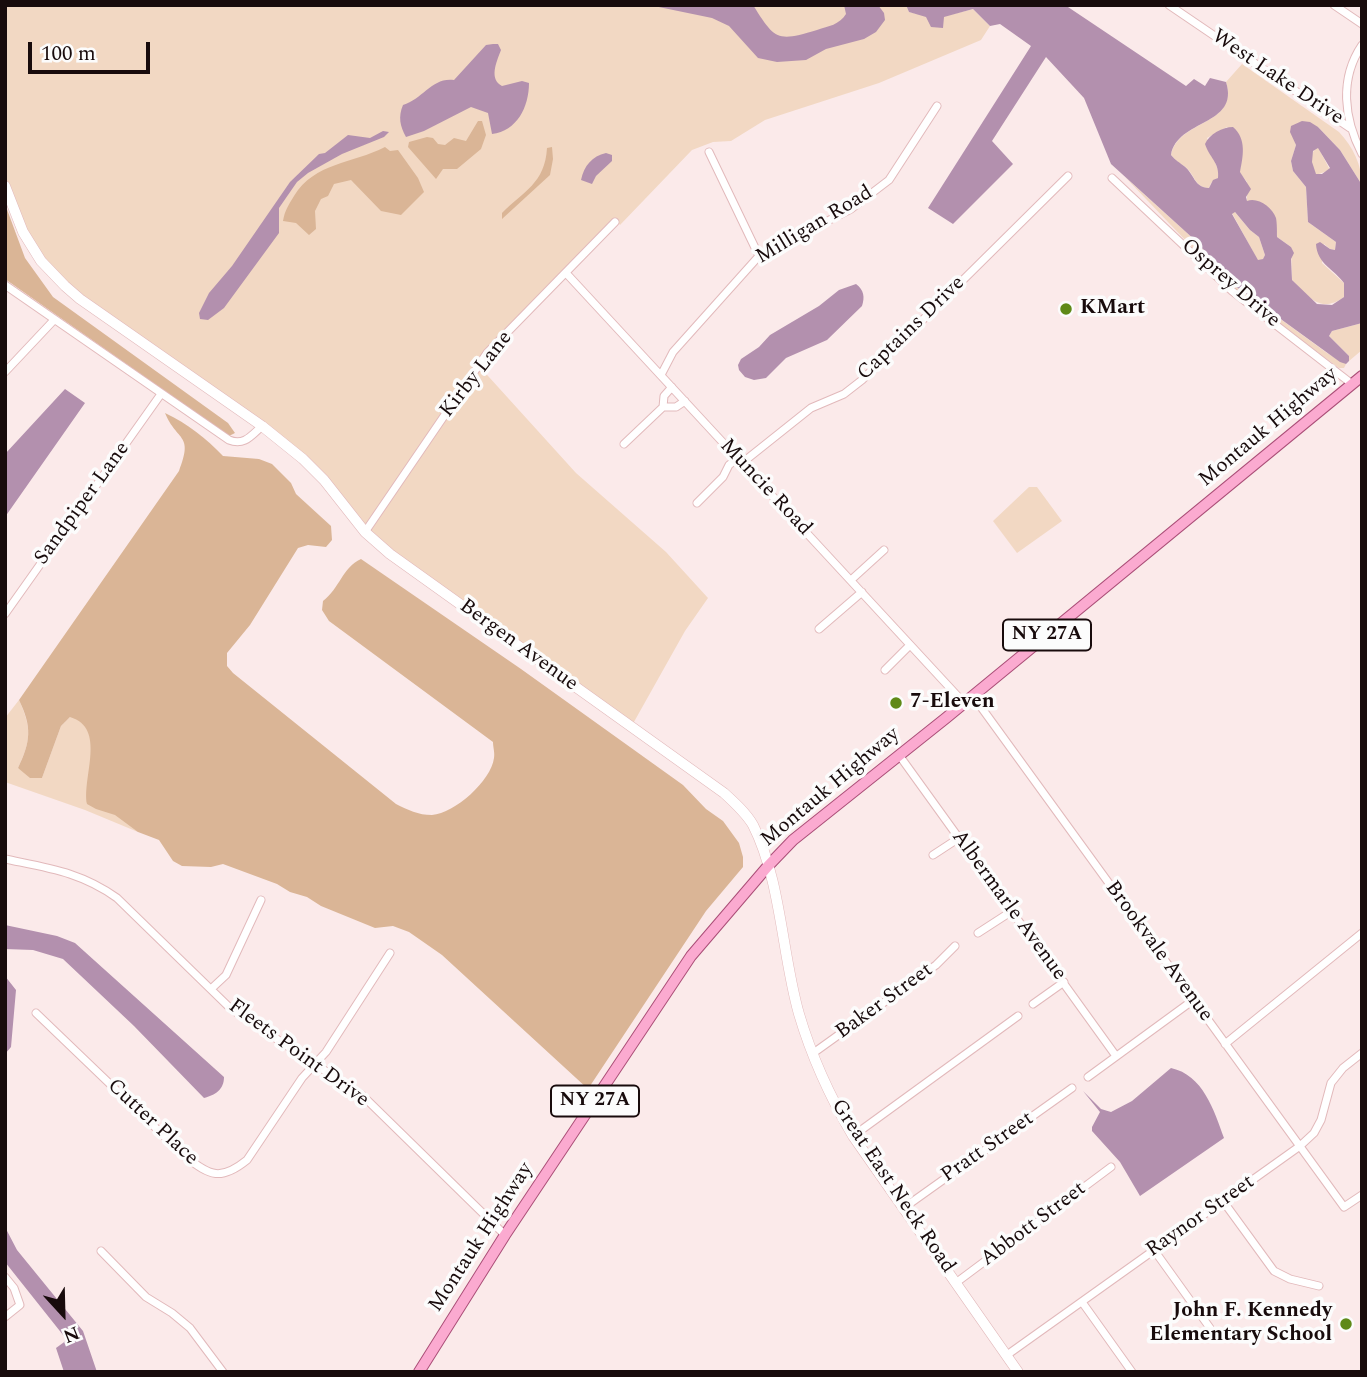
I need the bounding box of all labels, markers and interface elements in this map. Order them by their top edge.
street label: West Lake Drive [1206,25,1348,131]
scale bar [32,28,154,72]
text: 100 m [41,38,96,70]
street label: Milligan Road [752,181,878,271]
street label: Osprey Drive [1175,234,1285,334]
street label: Captains Drive [853,271,971,387]
place label: KMart [1080,296,1145,322]
marker: KMart [1058,301,1074,317]
street label: Kirby Lane [435,327,519,423]
street label: Montauk Highway [1195,363,1343,493]
street label: Muncie Road [714,434,816,542]
street label: Sandpiper Lane [30,438,136,570]
street label: Bergen Avenue [454,594,582,698]
road number: NY 27A [1003,620,1091,650]
place label: 7-Eleven [910,690,995,716]
marker: 7-Eleven [888,695,904,711]
street label: Montauk Highway [757,723,905,853]
street label: Albermarle Avenue [945,826,1071,986]
street label: Brookvale Avenue [1098,877,1218,1027]
street label: Baker Street [831,958,939,1046]
street label: Fleets Point Drive [223,994,373,1114]
street label: Cutter Place [101,1074,203,1172]
road number: NY 27A [551,1086,639,1116]
street label: Great East Neck Road [824,1095,960,1279]
street label: Pratt Street [937,1107,1039,1189]
street label: Montauk Highway [424,1159,540,1317]
street label: Raynor Street [1142,1170,1260,1264]
street label: Abbott Street [976,1177,1092,1273]
north arrow [28,1279,98,1349]
place label: John F. Kennedy Elementary School [1149,1299,1332,1349]
marker: John F. Kennedy Elementary School [1338,1316,1354,1332]
text: N [58,1318,84,1350]

